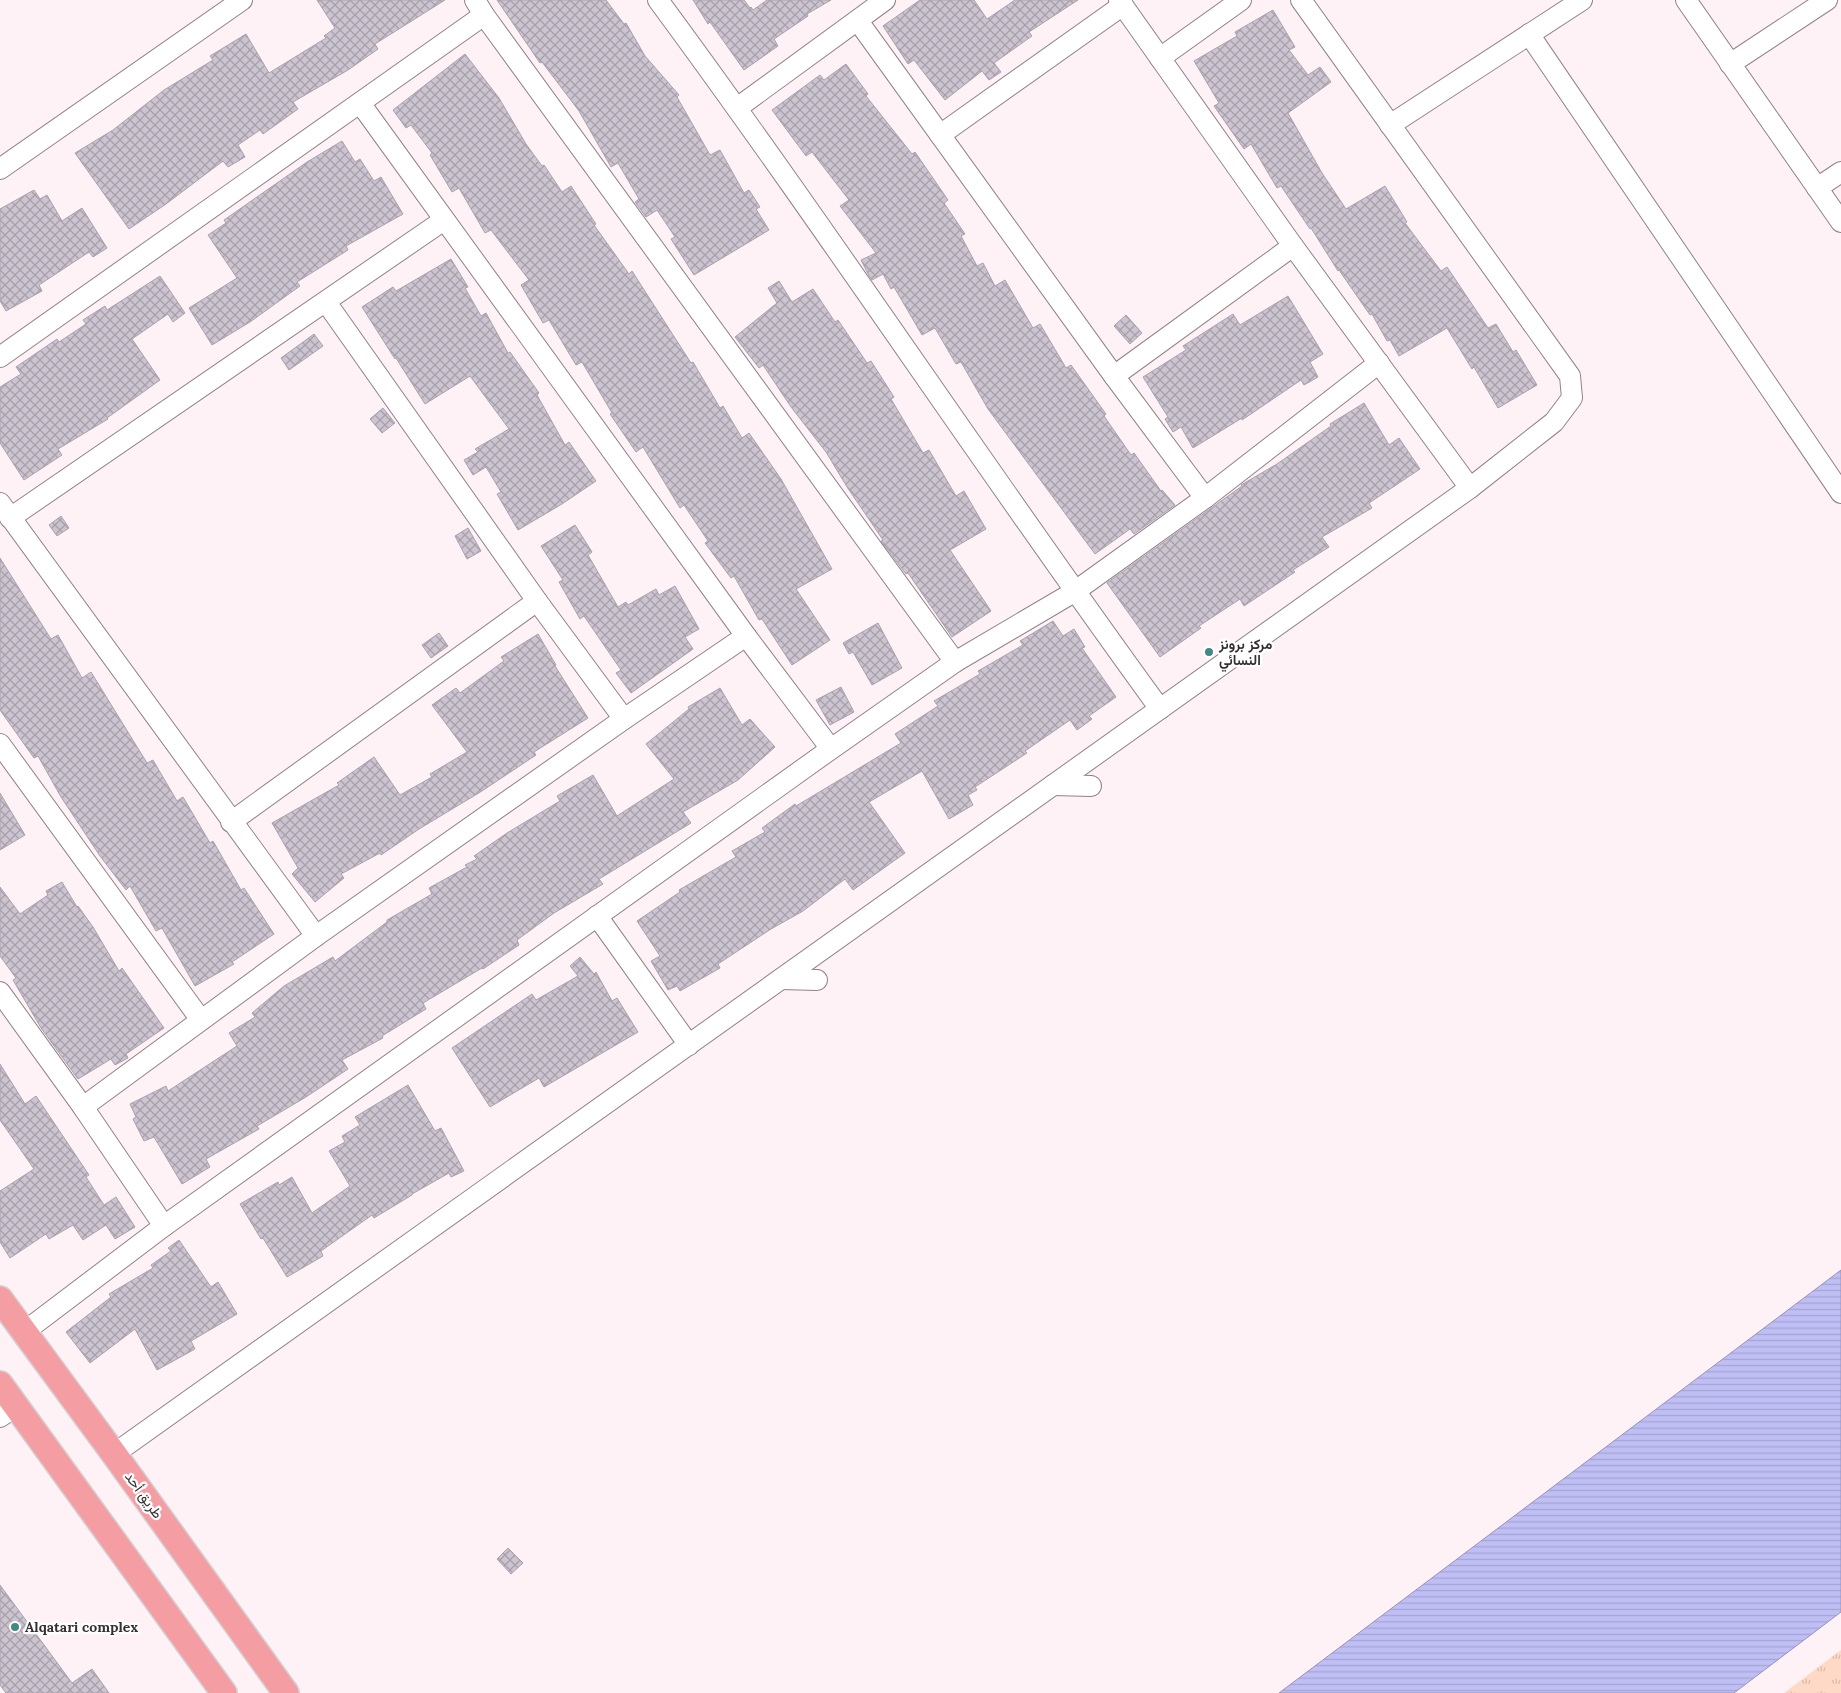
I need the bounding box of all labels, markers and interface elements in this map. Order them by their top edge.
place label: مركز برونز النسائي [1218,635,1273,672]
marker: مركز برونز النسائي [1203,646,1215,658]
street label: طريق أحد [121,1468,167,1522]
place label: Alqatari complex [25,1618,138,1636]
marker: Alqatari complex [9,1621,21,1633]

